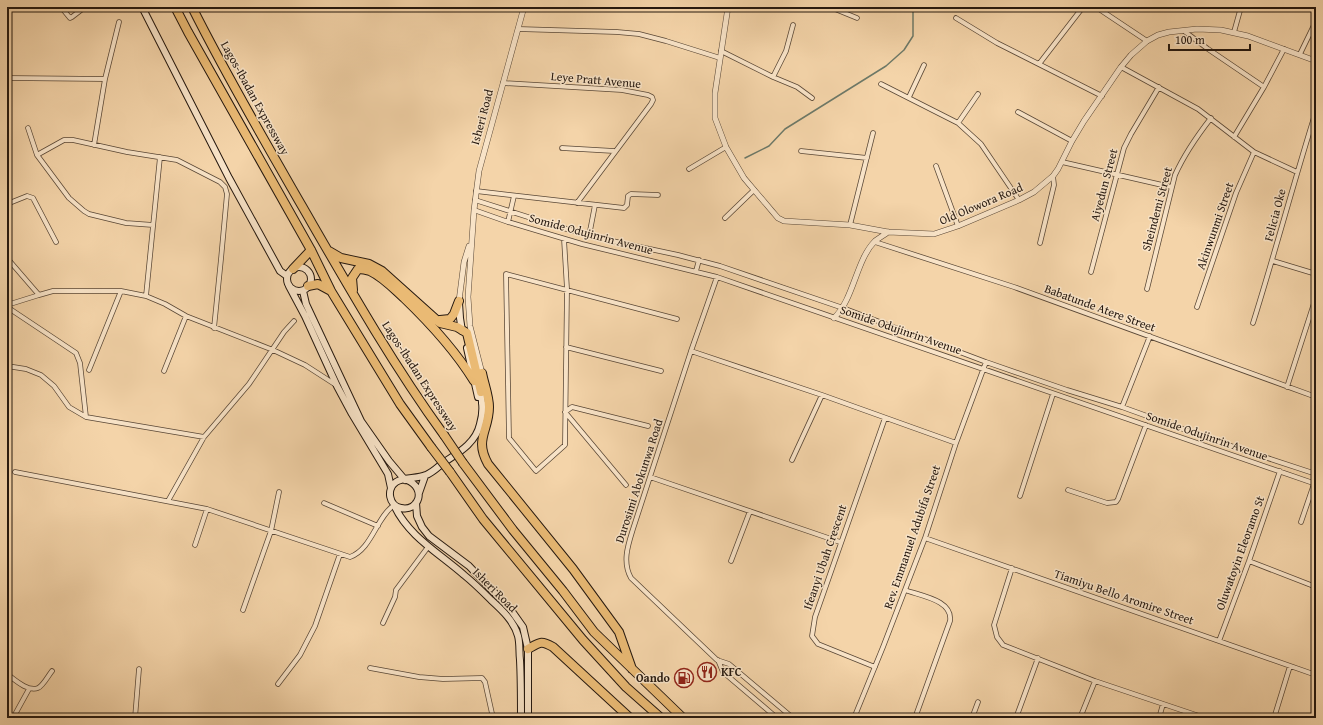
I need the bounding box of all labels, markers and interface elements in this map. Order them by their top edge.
scale bar [1169,26,1250,52]
text: 100 m [1175,31,1205,48]
street label: Lagos-Ibadan Expressway [217,38,294,158]
street label: Leye Pratt Avenue [550,67,642,92]
street label: Isheri Road [466,87,497,147]
street label: Aiyedun Street [1086,146,1122,223]
street label: Sheindemi Street [1137,164,1176,253]
street label: Old Olowora Road [937,178,1026,229]
street label: Akinwunmi Street [1192,179,1238,272]
street label: Felicia Oke [1259,186,1290,243]
street label: Somide Odujinrin Avenue [527,209,655,258]
street label: Babatunde Atere Street [1042,280,1159,336]
street label: Somide Odujinrin Avenue [838,301,965,359]
street label: Lagos-Ibadan Expressway [378,317,462,434]
street label: Somide Odujinrin Avenue [1144,407,1271,465]
street label: Durosimi Abokunwa Road [610,416,667,545]
street label: Rev. Emmanuel Adubifa Street [879,462,944,611]
street label: Oluwatoyin Eleoramo St [1211,493,1268,612]
street label: Ifeanyi Ubah Crescent [799,501,851,612]
street label: Isheri Road [469,564,522,616]
street label: Tiamiyu Bello Aromire Street [1052,565,1197,629]
restaurant icon: KFC [696,661,718,683]
place label: KFC [721,663,742,680]
fuel station icon: Oando [673,667,695,689]
place label: Oando [636,669,671,686]

